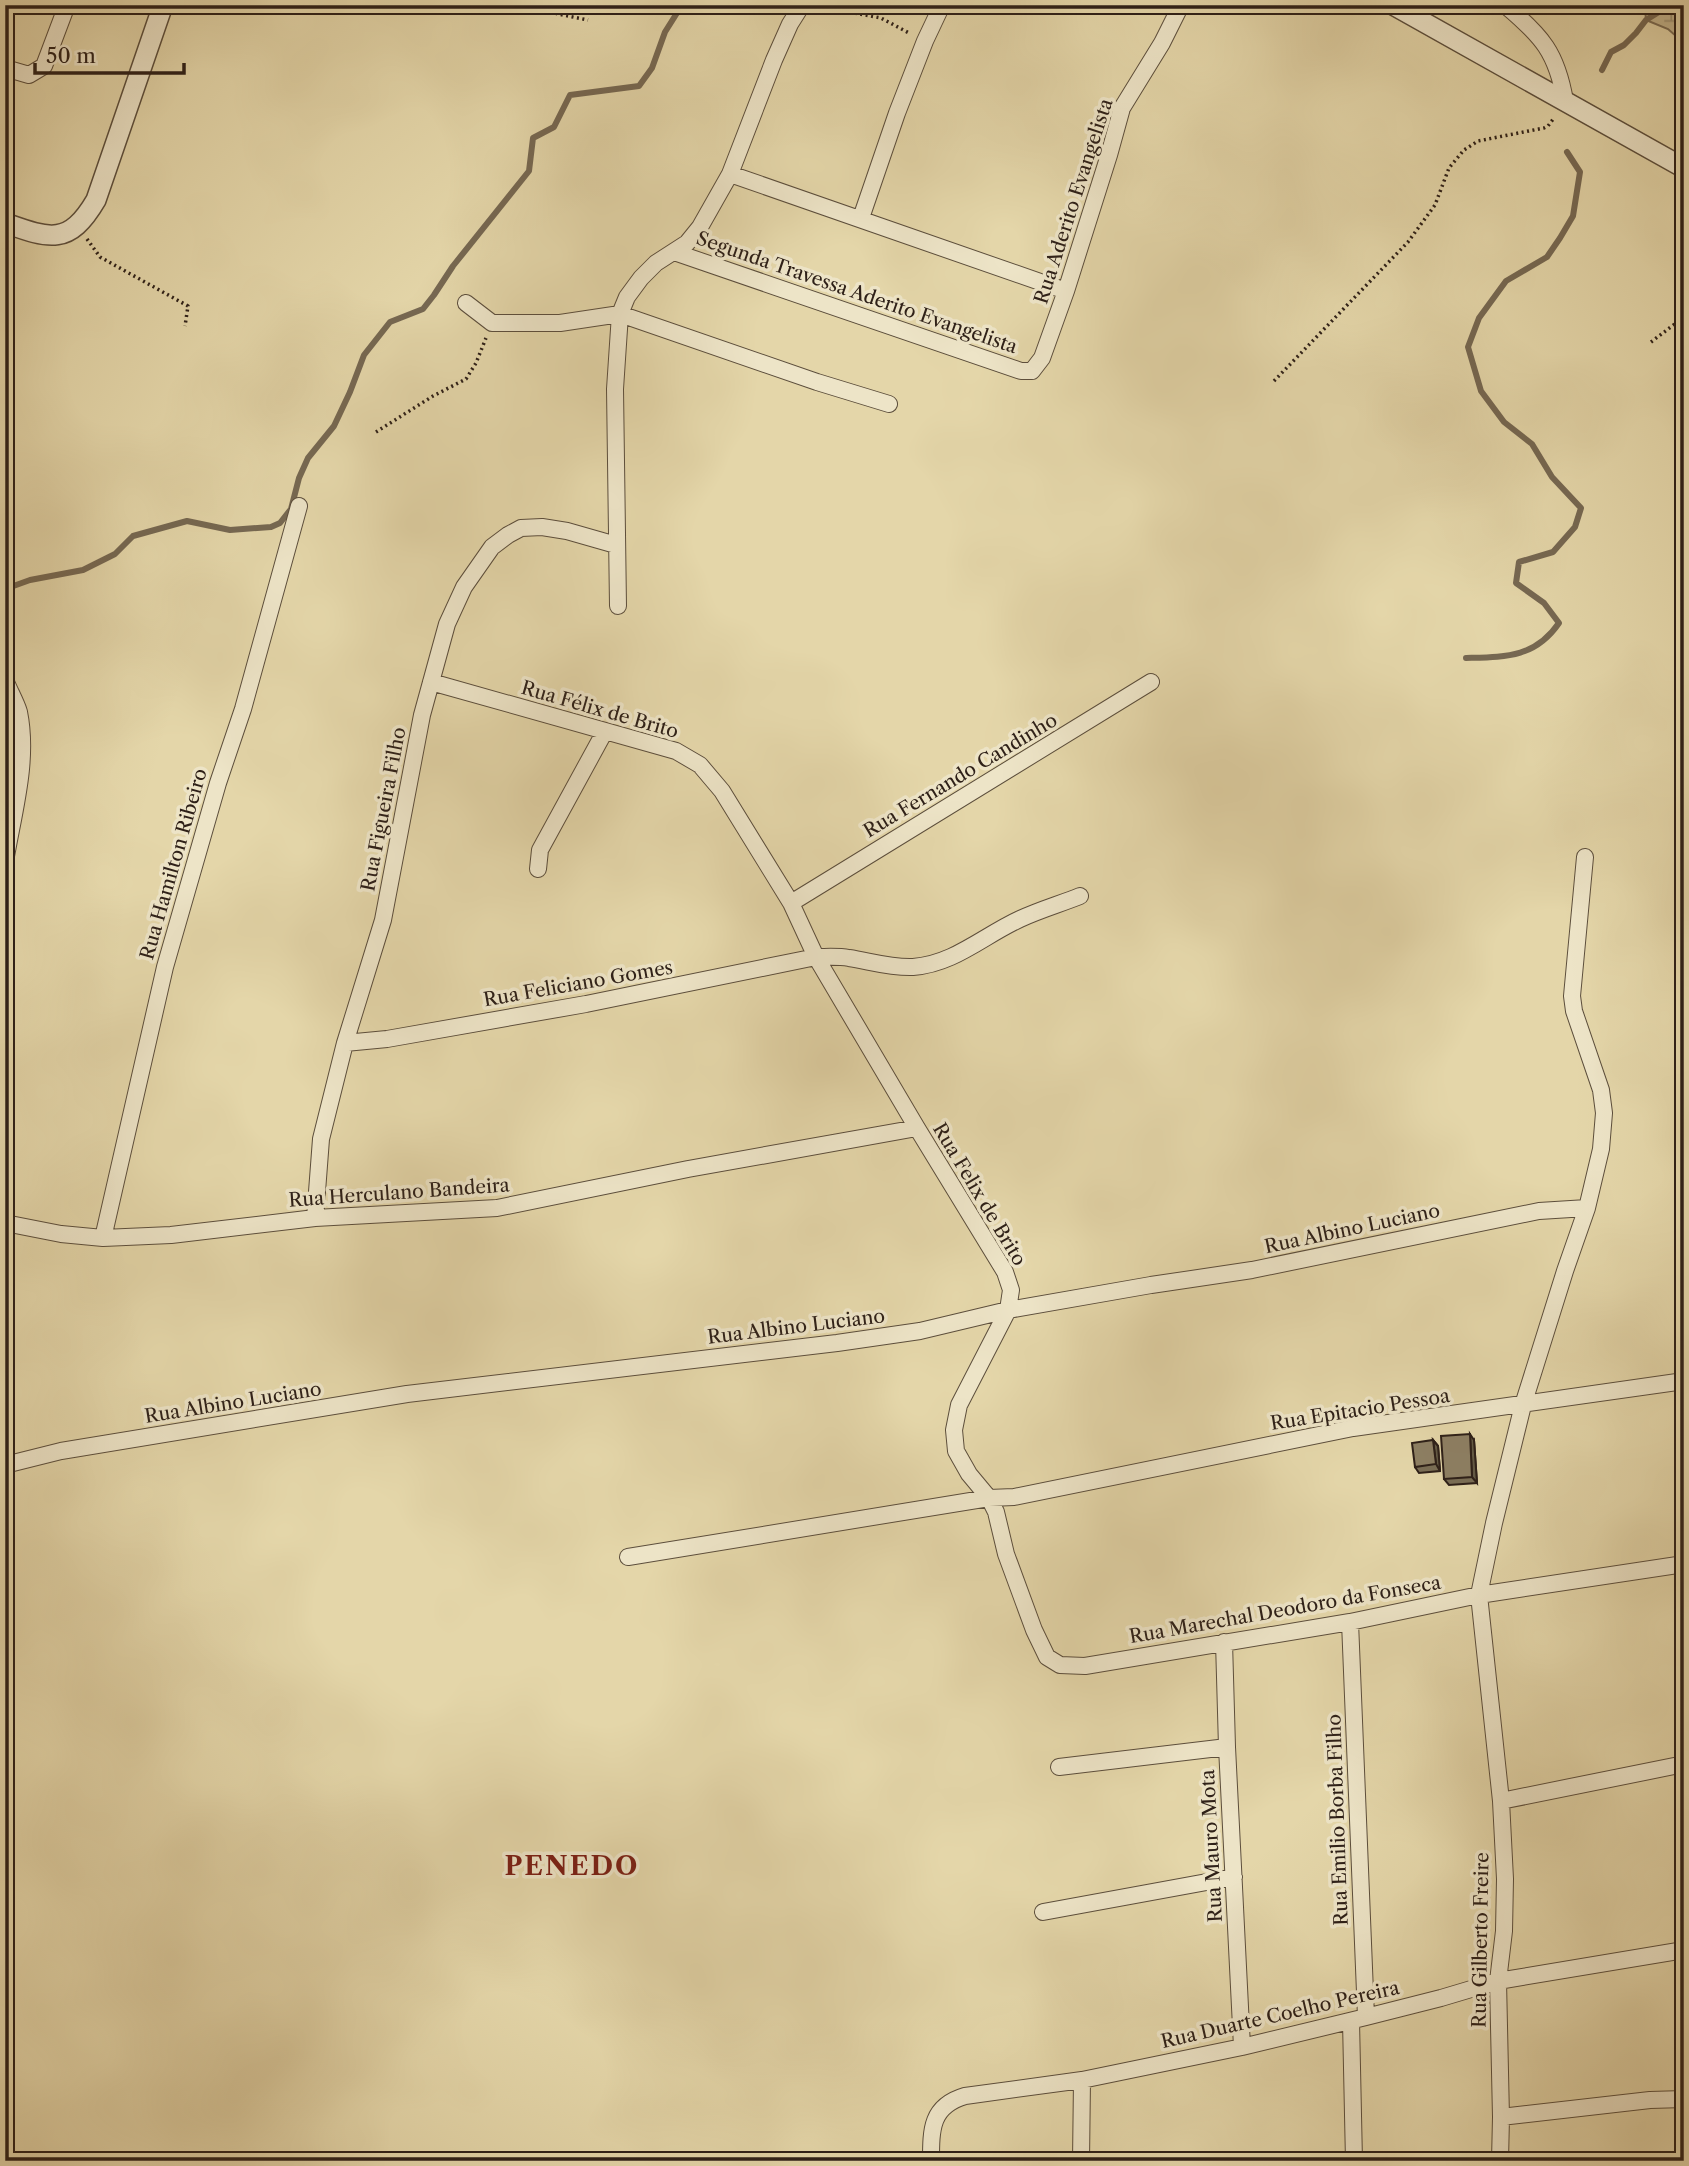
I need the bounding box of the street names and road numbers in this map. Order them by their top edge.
street label: Rua Aderito Evangelista [1029,96,1118,307]
street label: Segunda Travessa Aderito Evangelista [693,227,1020,358]
street label: Rua Félix de Brito [519,676,681,743]
street label: Rua Fernando Candinho [859,708,1061,842]
street label: Rua Figueira Filho [356,725,411,893]
street label: Rua Hamilton Ribeiro [135,766,212,962]
street label: Rua Feliciano Gomes [482,955,675,1011]
street label: Rua Felix de Brito [928,1119,1031,1270]
street label: Rua Herculano Bandeira [288,1173,510,1212]
street label: Rua Albino Luciano [1262,1199,1442,1258]
street label: Rua Albino Luciano [706,1304,886,1349]
street label: Rua Albino Luciano [143,1377,323,1428]
street label: Rua Epitacio Pessoa [1269,1384,1451,1435]
street label: Rua Marechal Deodoro da Fonseca [1127,1571,1443,1648]
street label: Rua Emilio Borba Filho [1322,1714,1353,1926]
street label: Rua Mauro Mota [1196,1769,1227,1923]
street label: Rua Gilberto Freire [1467,1852,1494,2028]
street label: Rua Duarte Coelho Pereira [1159,1976,1402,2053]

